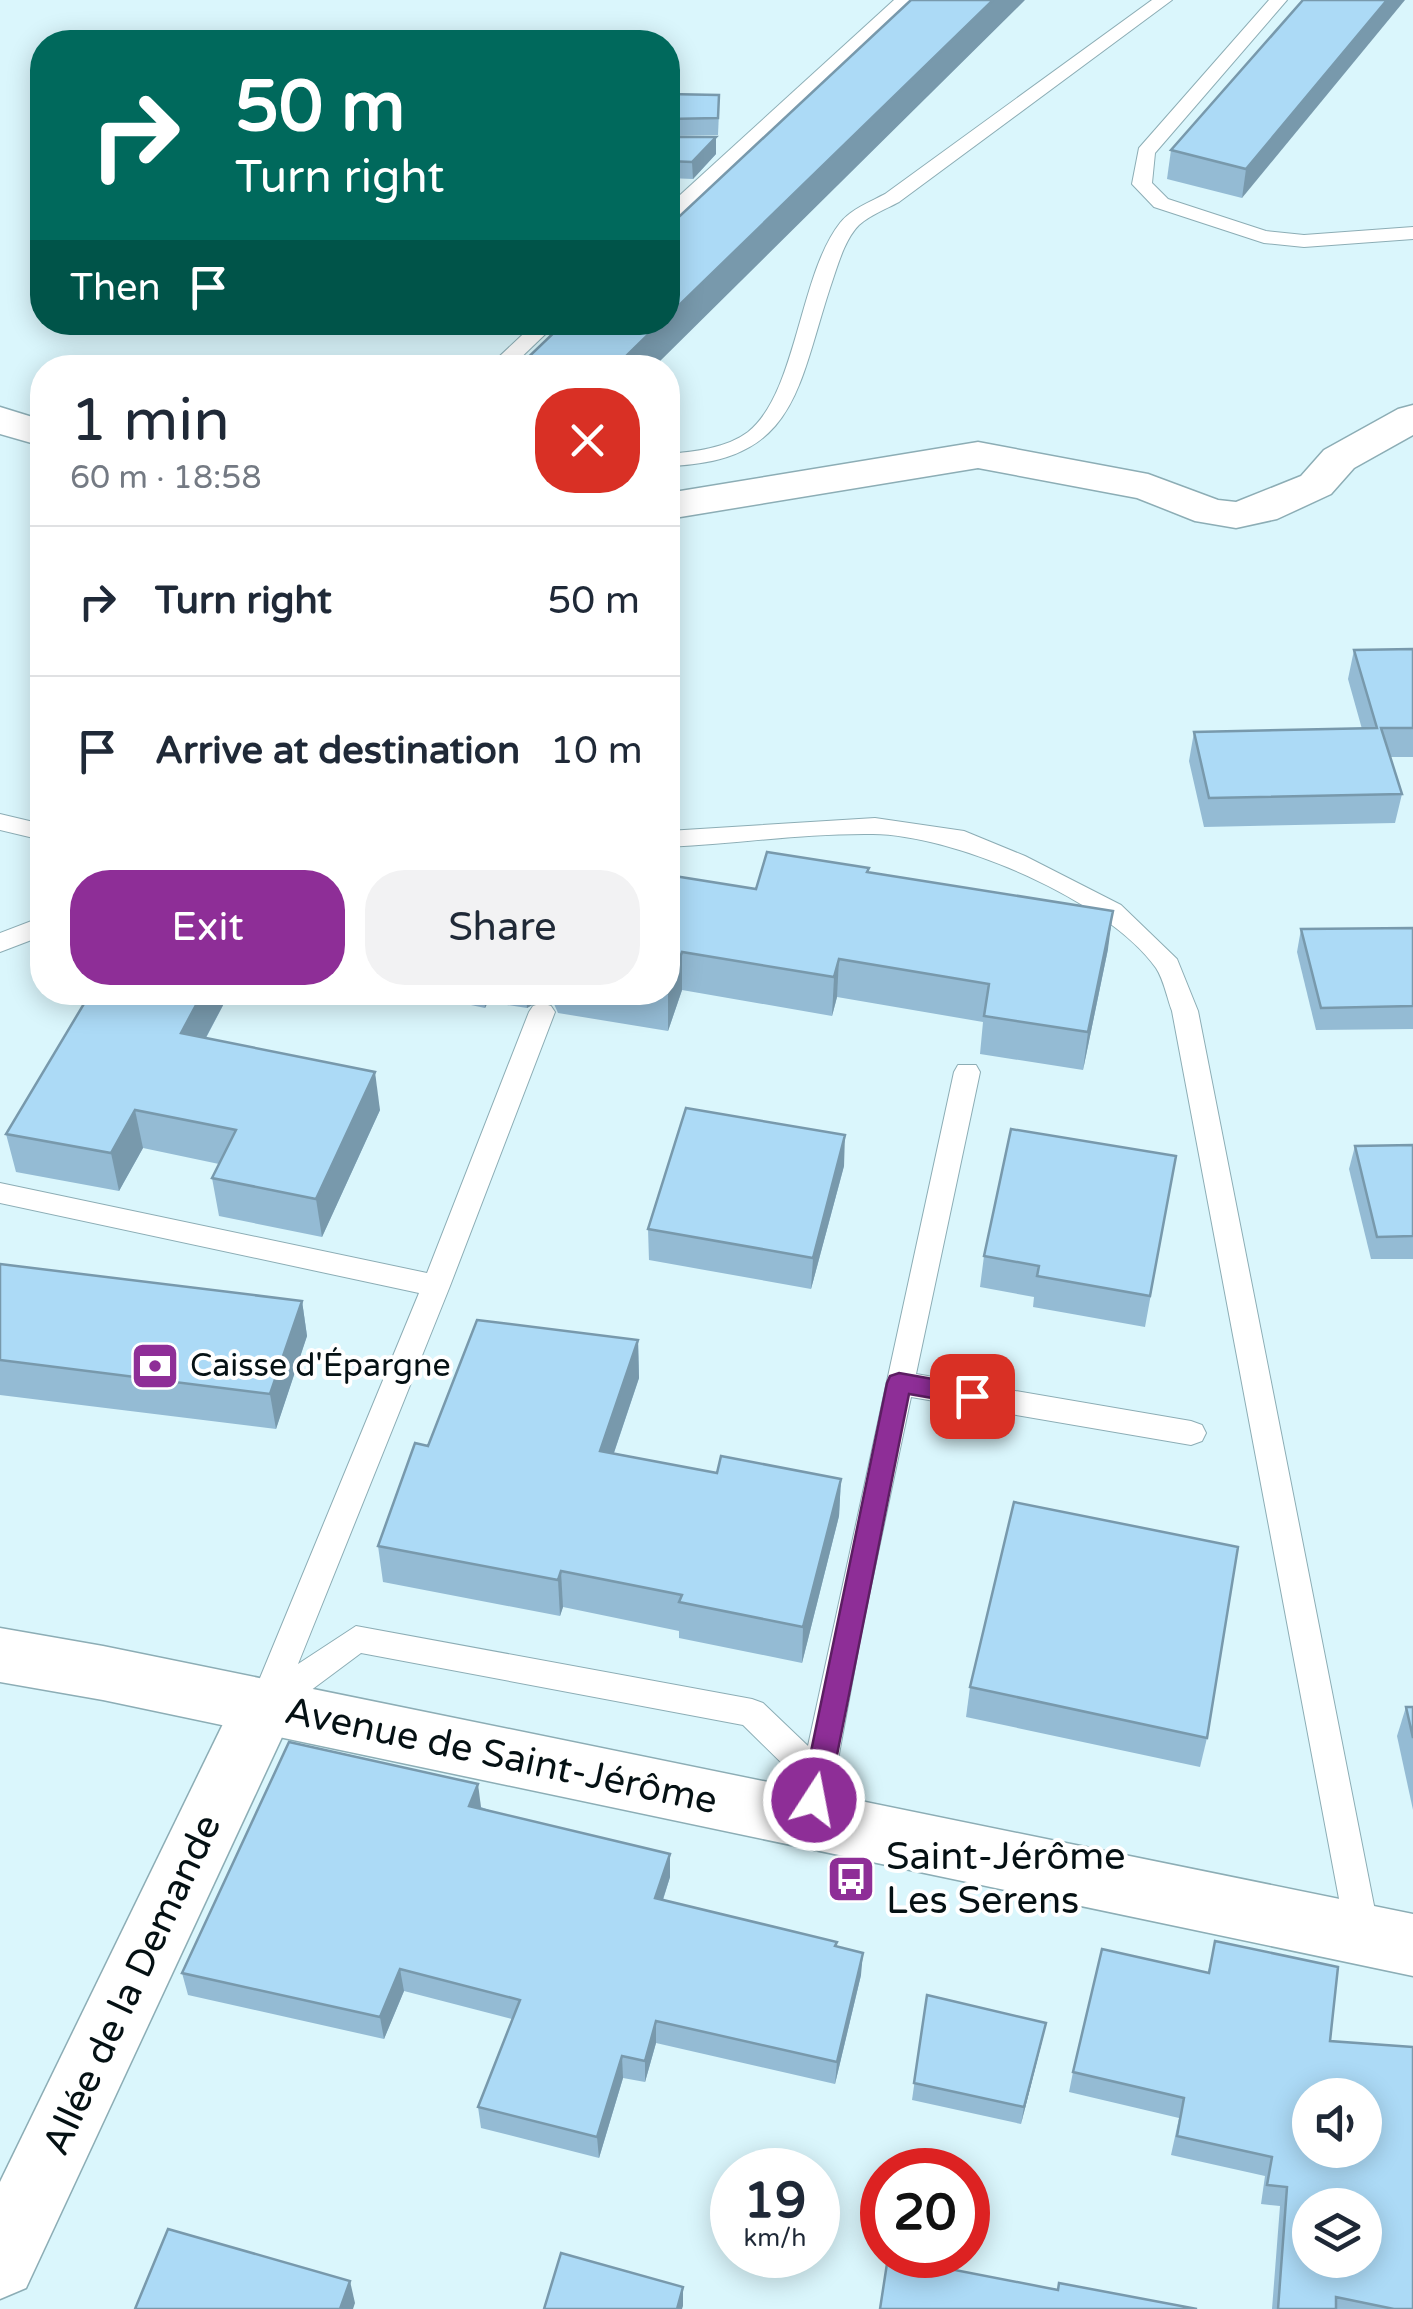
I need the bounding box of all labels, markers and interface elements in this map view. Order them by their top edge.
text: 50 m [235,66,405,150]
icon: right [70,70,200,200]
text: Turn right [235,151,444,205]
icon: arrive [181,260,236,315]
text: Then [70,265,161,311]
text: 1 min [70,385,230,457]
button: close [535,388,640,493]
text: 60 m · 18:58 [70,459,262,497]
icon: right [70,574,125,629]
text: Turn right [155,578,332,624]
text: 50 m [548,578,640,624]
icon: arrive [70,724,125,779]
text: Arrive at destination [155,728,520,774]
text: 10 m [550,728,643,774]
button: Exit [70,870,345,985]
button: Share [365,870,640,985]
bank icon: Caisse d'Épargne [129,1340,181,1392]
place label: Caisse d'Épargne [190,1347,451,1385]
pin [930,1354,1015,1439]
icon: arrive [945,1369,1000,1424]
street label: Avenue de Saint-Jérôme [281,1688,721,1824]
position arrow [762,1748,866,1852]
street label: Allée de la Demande [33,1808,231,2162]
place label: Saint-Jérôme Les Serens [886,1834,1126,1924]
bus stop icon: Saint-Jérôme Les Serens [825,1853,877,1905]
map controls [1292,2078,1382,2278]
button: sound [1292,2078,1382,2168]
speed limit sign: 20 [860,2148,990,2278]
text: 19 [744,2171,806,2231]
button: layers [1292,2188,1382,2278]
text: km/h [744,2223,806,2253]

